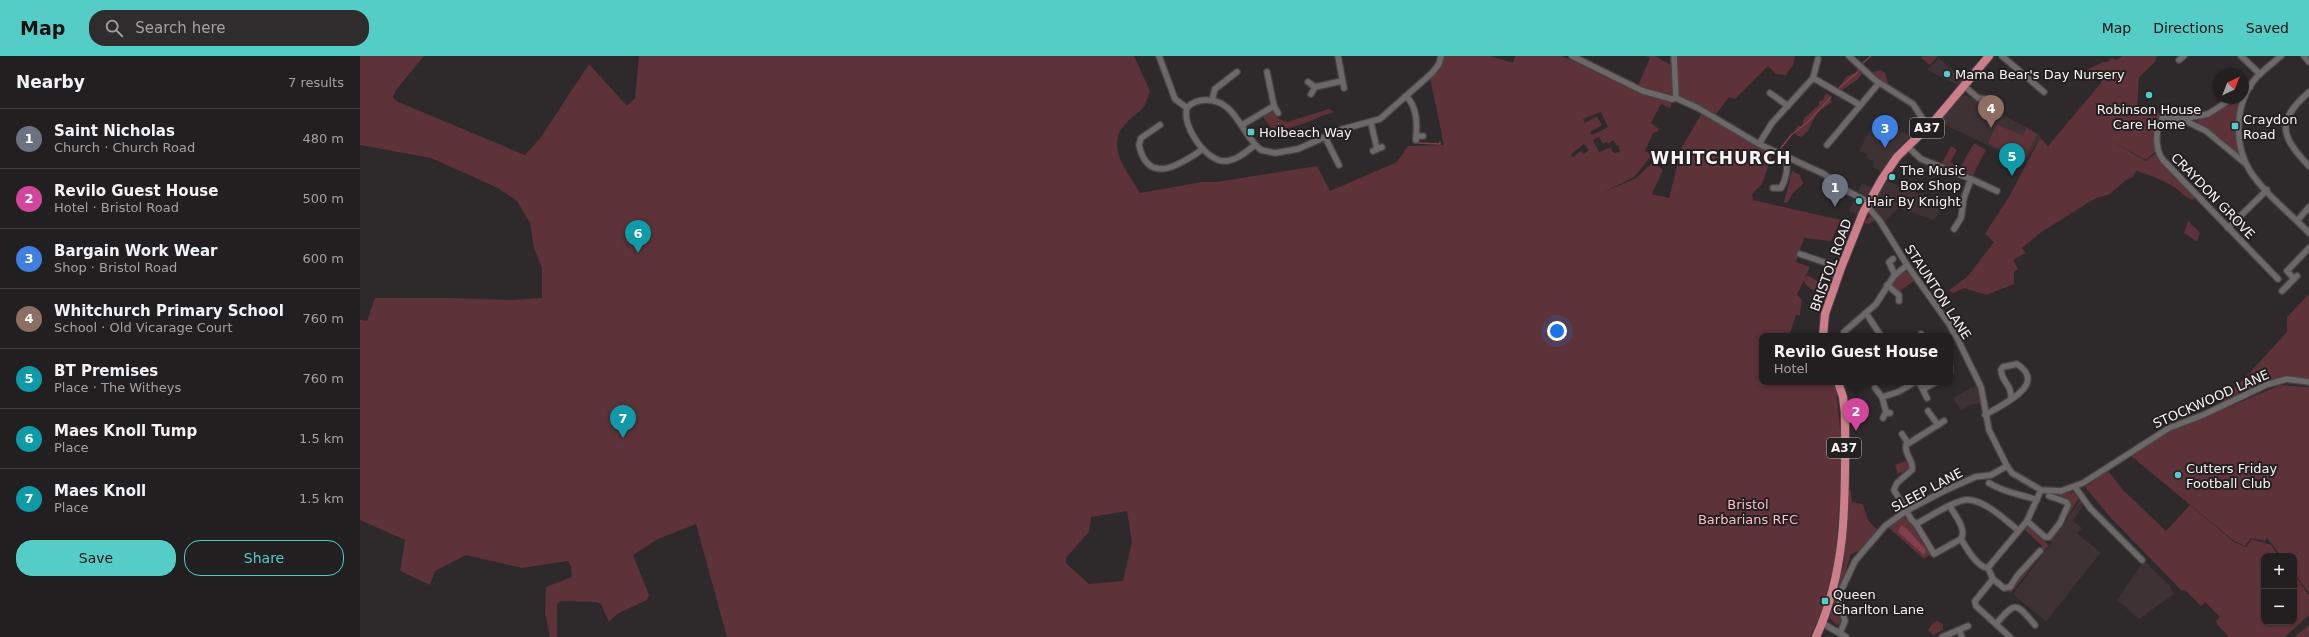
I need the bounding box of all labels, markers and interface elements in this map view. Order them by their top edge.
search box [89,10,369,46]
text: Map [20,17,65,39]
icon: search [103,17,125,39]
text: Search here [135,19,225,37]
text: Map [2102,20,2131,36]
text: Directions [2153,20,2224,36]
text: Saved [2246,20,2289,36]
place label: Mama Bear's Day Nursery [1955,67,2125,82]
north arrow [2213,68,2249,104]
marker: Mama Bear's Day Nursery [1942,69,1952,79]
text: Nearby [16,72,85,92]
text: 7 results [288,75,344,90]
marker: Robinson House Care Home [2144,90,2154,100]
pin: 4 [1978,95,2004,128]
place label: Robinson House Care Home [2097,102,2201,132]
place label: Craydon Road [2243,112,2298,142]
pin: 3 [1872,115,1898,148]
road number: A37 [1910,118,1944,138]
marker: Craydon Road [2230,121,2240,131]
text: Saint Nicholas [54,122,175,140]
place label: Holbeach Way [1259,125,1352,140]
marker: Holbeach Way [1246,127,1256,137]
text: 1 [24,131,34,146]
text: 480 m [302,131,344,146]
text: Church · Church Road [54,140,195,155]
pin: 5 [1999,143,2025,176]
district label: WHITCHURCH [1650,148,1792,168]
street label: CRAYDON GROVE [2168,150,2258,242]
place label: The Music Box Shop [1899,163,1965,193]
marker: The Music Box Shop [1887,172,1897,182]
pin: 1 [1822,174,1848,207]
text: Revilo Guest House [54,182,218,200]
text: 2 [24,191,34,206]
text: 500 m [302,191,344,206]
place label: Hair By Knight [1867,194,1961,209]
marker: Hair By Knight [1854,196,1864,206]
text: Hotel · Bristol Road [54,200,179,215]
street label: BRISTOL ROAD [1807,217,1855,313]
pin: 6 [625,220,651,253]
text: Bargain Work Wear [54,242,217,260]
street label: STAUNTON LANE [1902,242,1974,342]
text: 3 [24,251,34,266]
text: 600 m [302,251,344,266]
text: Shop · Bristol Road [54,260,177,275]
text: Whitchurch Primary School [54,302,284,320]
text: 4 [24,311,34,326]
text: 760 m [302,311,344,326]
text: School · Old Vicarage Court [54,320,233,335]
your location [1547,321,1567,341]
popup [1759,333,1953,385]
text: Revilo Guest House [1774,343,1938,361]
text: Hotel [1774,361,1808,376]
text: BT Premises [54,362,158,380]
street label: STOCKWOOD LANE [2151,367,2271,431]
text: 5 [24,371,34,386]
text: 760 m [302,371,344,386]
text: Place · The Witheys [54,380,181,395]
pin: 2 [1843,398,1869,431]
pin: 7 [610,405,636,438]
text: Maes Knoll Tump [54,422,197,440]
text: 6 [24,431,34,446]
text: 1.5 km [299,431,344,446]
road number: A37 [1827,438,1861,458]
text: Place [54,440,89,455]
place label: Cutters Friday Football Club [2186,461,2277,491]
street label: SLEEP LANE [1889,465,1965,515]
marker: Cutters Friday Football Club [2173,470,2183,480]
text: Maes Knoll [54,482,146,500]
text: 7 [24,491,34,506]
text: 1.5 km [299,491,344,506]
park label: Bristol Barbarians RFC [1698,497,1798,527]
text: Place [54,500,89,515]
button: Save [16,540,176,576]
button: Share [184,540,344,576]
map controls [2261,553,2297,625]
button: + [2261,553,2297,589]
place label: Queen Charlton Lane [1833,587,1924,617]
button: − [2261,589,2297,625]
marker: Queen Charlton Lane [1820,596,1830,606]

